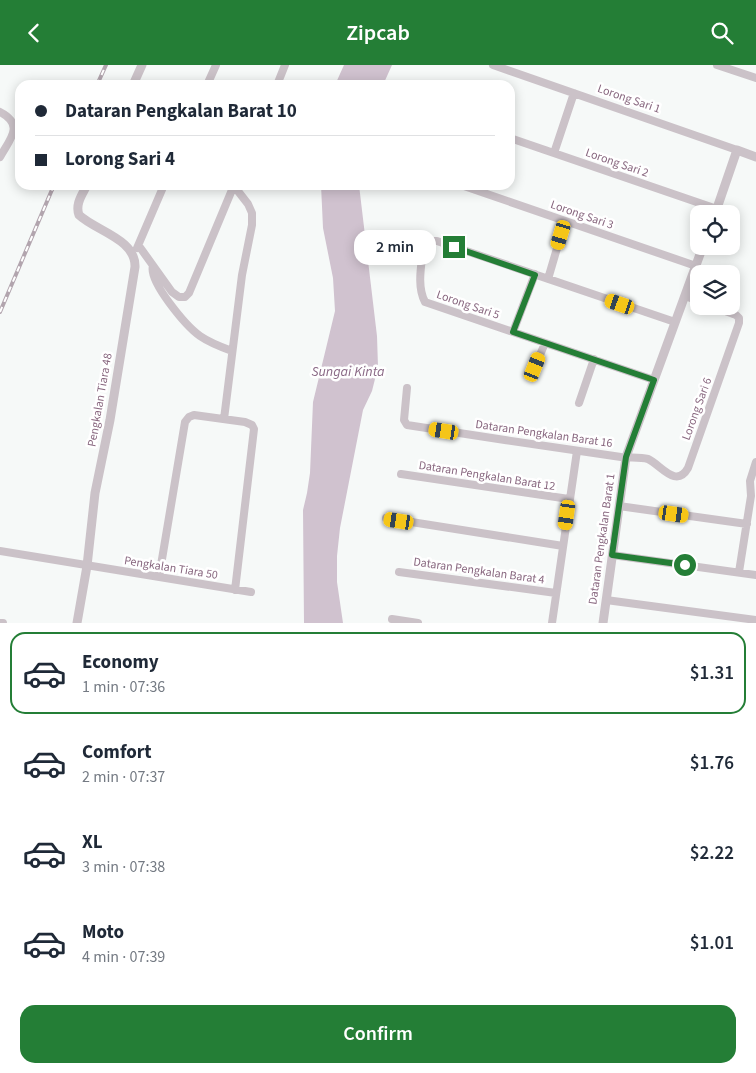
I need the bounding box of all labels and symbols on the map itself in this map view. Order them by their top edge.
street label: Lorong Sari 1 [595,80,663,118]
street label: Lorong Sari 2 [583,144,651,182]
street label: Lorong Sari 3 [548,196,616,234]
car [549,218,572,252]
callout: 2 min [354,229,436,265]
route end [443,236,465,258]
street label: Lorong Sari 5 [434,286,502,324]
car [603,292,636,316]
car [522,350,547,384]
street label: Pengkalan Tiara 48 [83,352,117,448]
water label: Sungai Kinta [311,362,385,382]
street label: Lorong Sari 6 [678,375,716,443]
street label: Dataran Pengkalan Barat 16 [474,416,614,452]
car [428,421,459,441]
street label: Dataran Pengkalan Barat 12 [417,457,557,495]
street label: Dataran Pengkalan Barat 1 [584,472,620,606]
car [557,499,576,531]
car [658,504,689,524]
car [383,511,414,531]
street label: Pengkalan Tiara 50 [123,552,219,584]
street label: Dataran Pengkalan Barat 4 [412,553,546,589]
route start [674,554,696,576]

